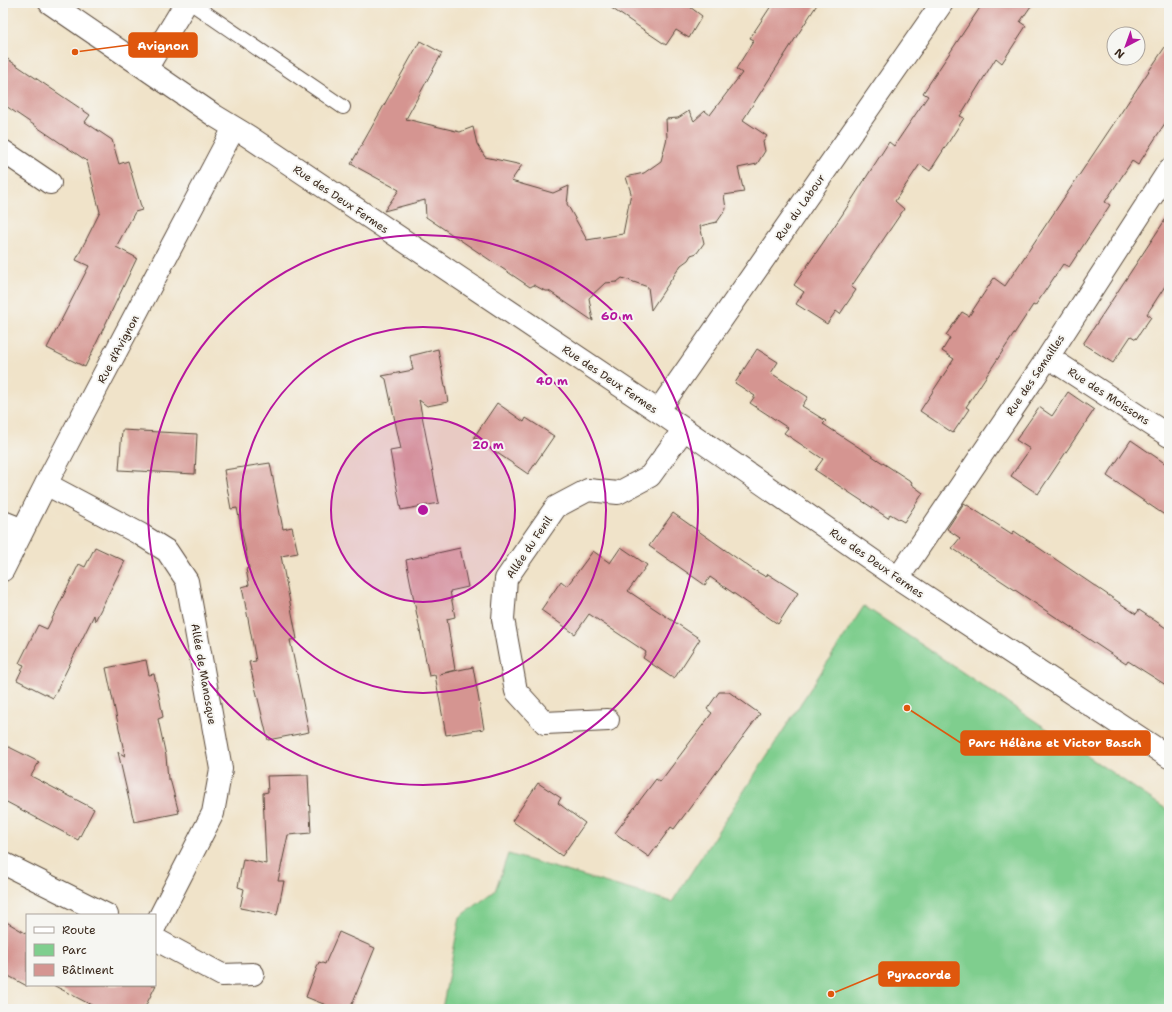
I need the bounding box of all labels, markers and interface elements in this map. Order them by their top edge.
north arrow [1106,26,1146,66]
callout: Avignon [129,33,197,57]
text: Avignon [137,38,189,54]
text: N [1111,44,1128,62]
street label: Rue des Deux Fermes [290,162,391,237]
street label: Rue du Labour [772,171,829,243]
text: 60 m [601,308,633,324]
street label: Rue d'Avignon [94,312,143,386]
street label: Rue des Semailles [1003,332,1068,419]
street label: Rue des Deux Fermes [559,342,660,417]
street label: Rue des Moissons [1065,364,1153,429]
text: 40 m [536,373,568,389]
text: 20 m [472,437,504,453]
centre of rings [416,503,430,517]
street label: Allée du Fenil [503,513,556,581]
street label: Rue des Deux Fermes [826,525,927,602]
street label: Allée de Manosque [187,622,220,726]
callout: Parc Hélène et Victor Basch [961,731,1150,755]
text: Parc Hélène et Victor Basch [968,735,1142,751]
legend [26,914,156,986]
text: Route [62,922,96,938]
text: Parc [62,942,87,958]
text: Bâtiment [62,962,114,978]
callout: Pyracorde [879,962,959,986]
text: Pyracorde [887,967,951,983]

